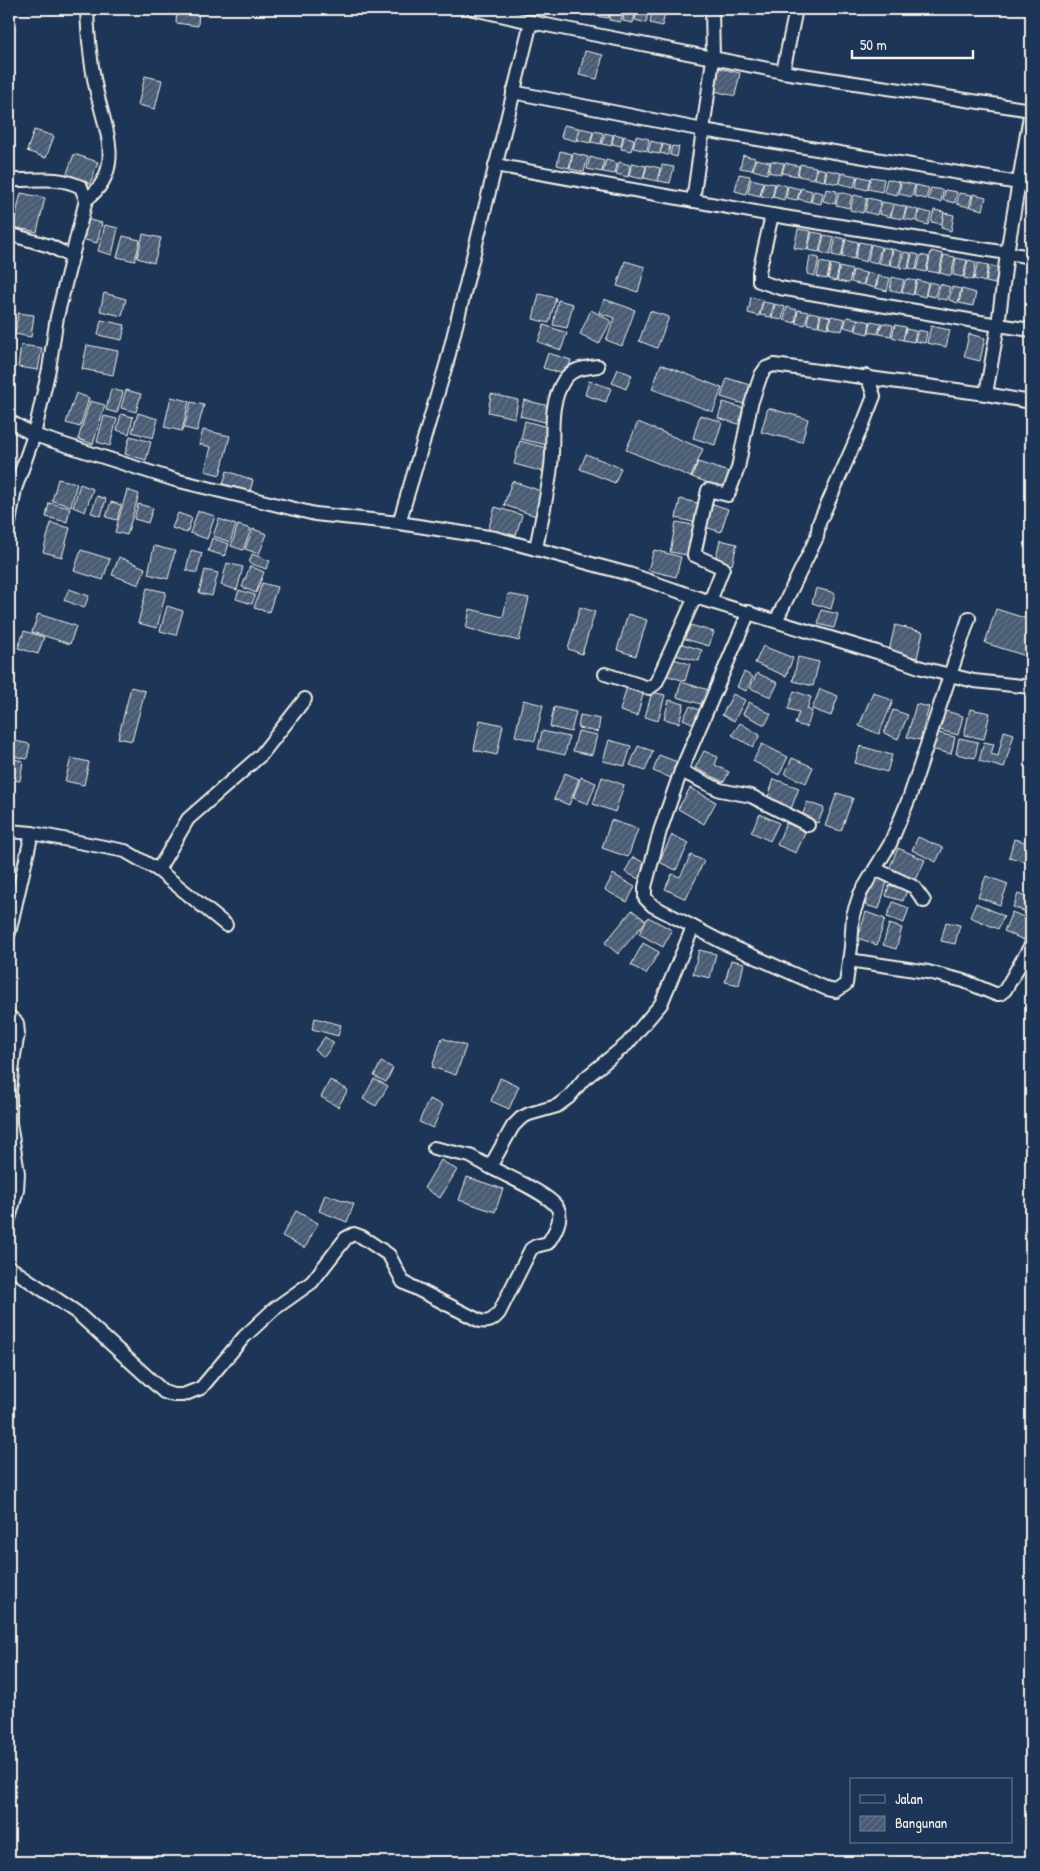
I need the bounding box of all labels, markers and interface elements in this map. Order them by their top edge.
scale bar [852,28,974,60]
text: 50 m [860,34,887,55]
legend [850,1778,1012,1844]
text: Jalan [895,1788,923,1809]
text: Bangunan [895,1812,948,1833]

